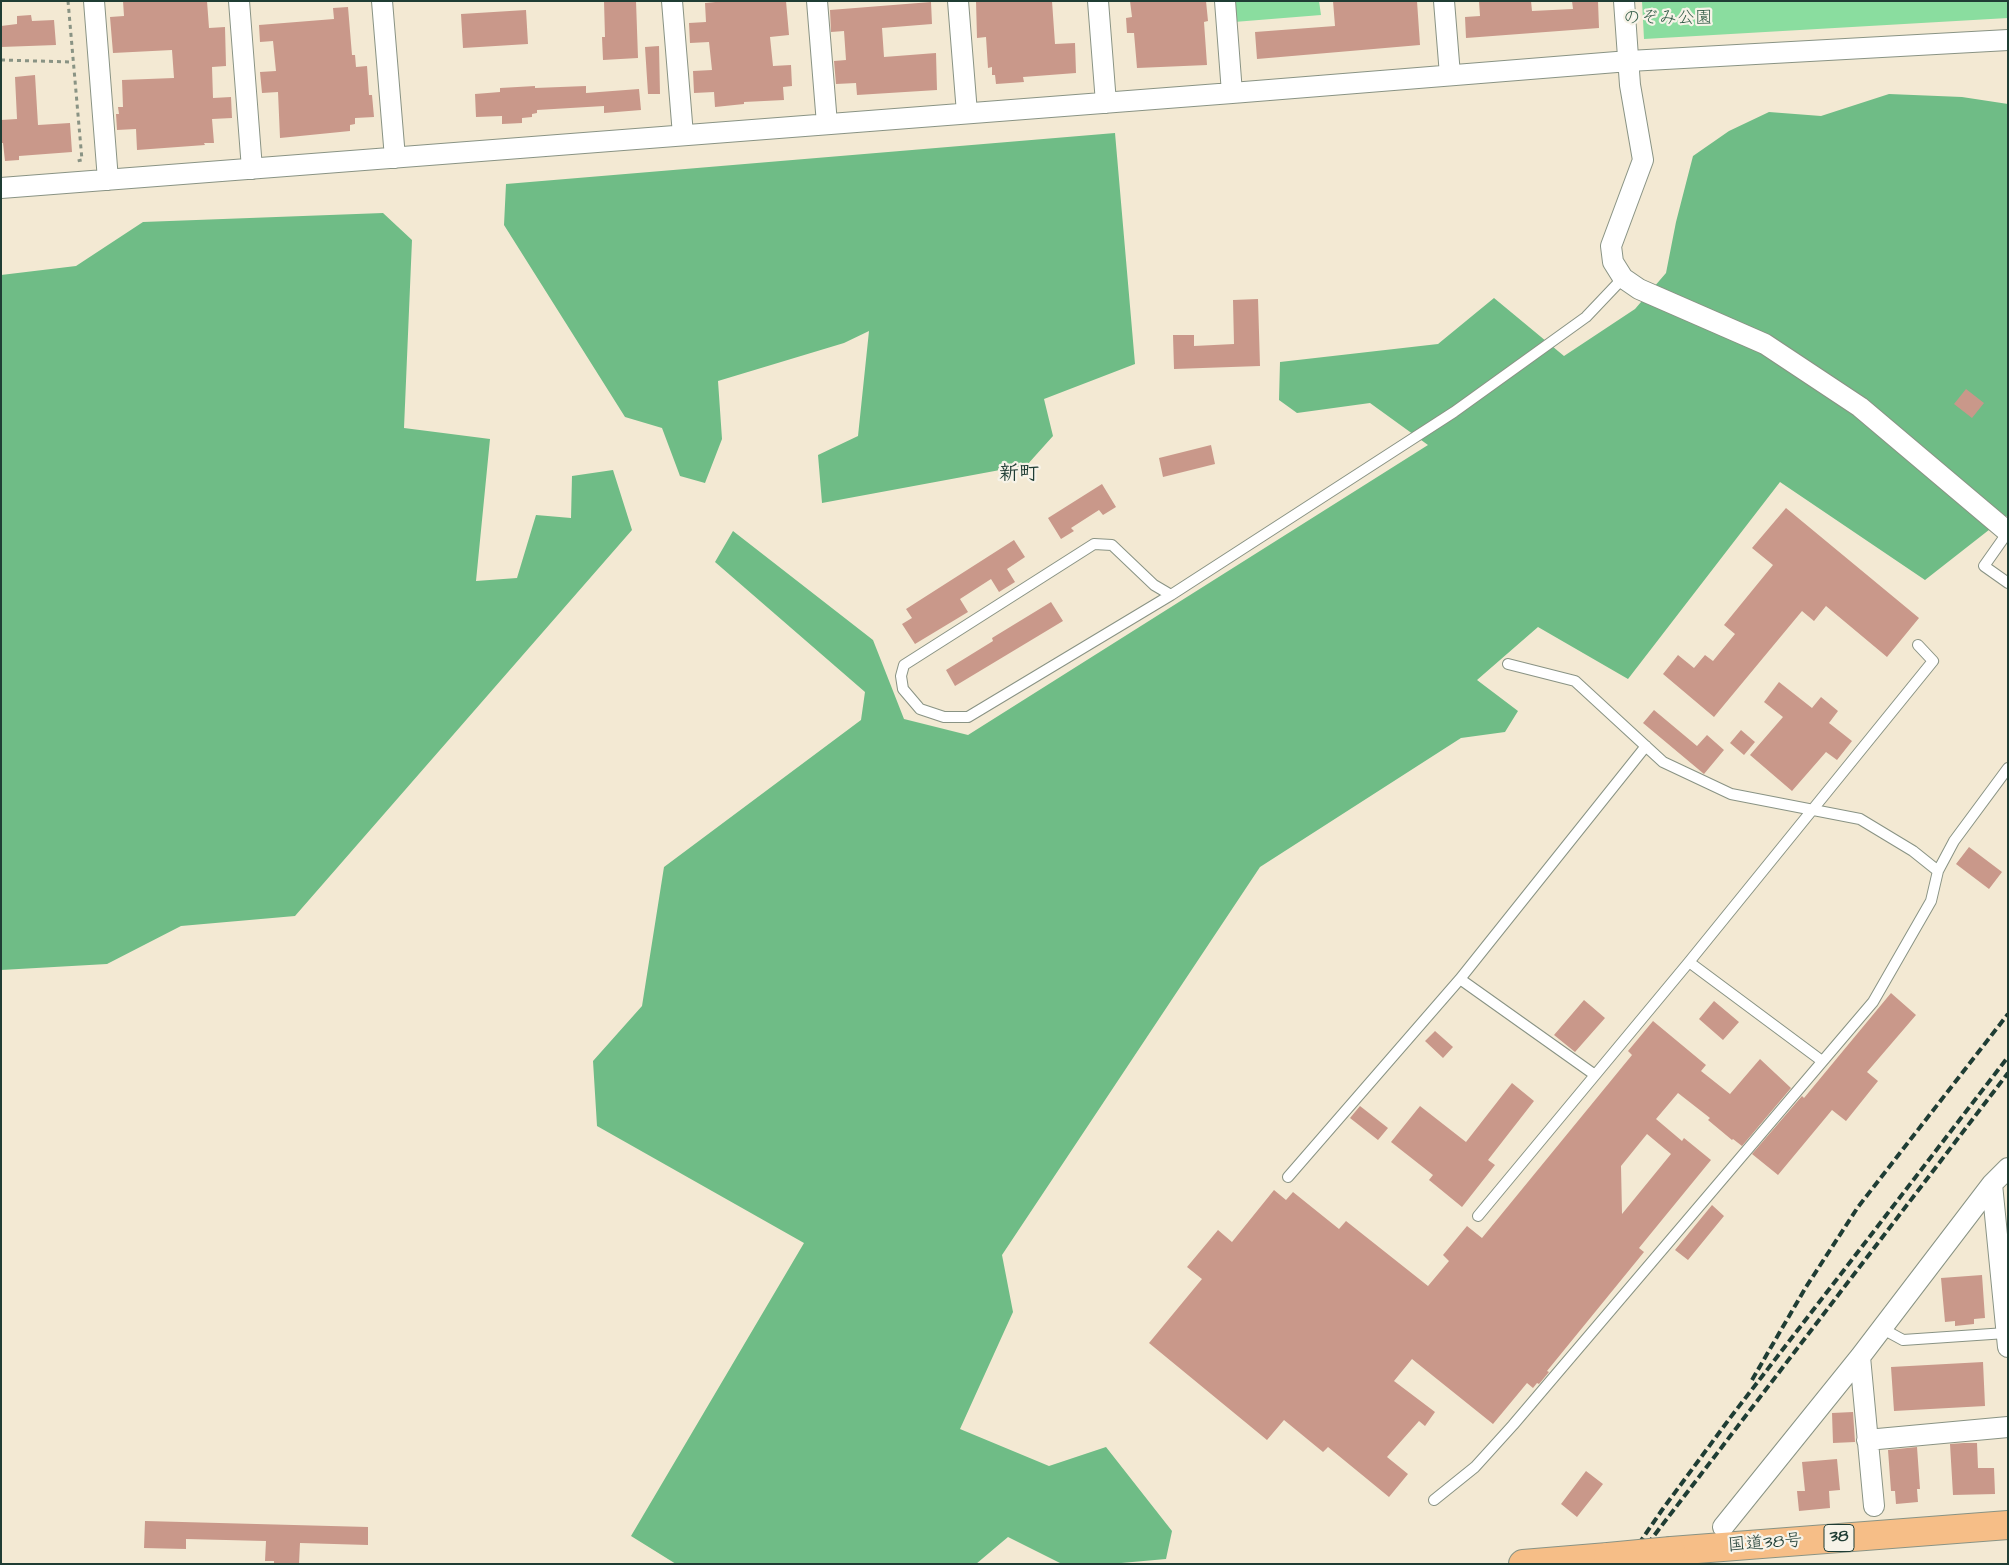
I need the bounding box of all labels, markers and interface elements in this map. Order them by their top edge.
park label: のぞみ公園 [1623,8,1713,30]
district label: 新町 [999,463,1039,487]
road number: 38 [1824,1525,1854,1552]
street label: 国道38号 [1727,1531,1803,1557]

